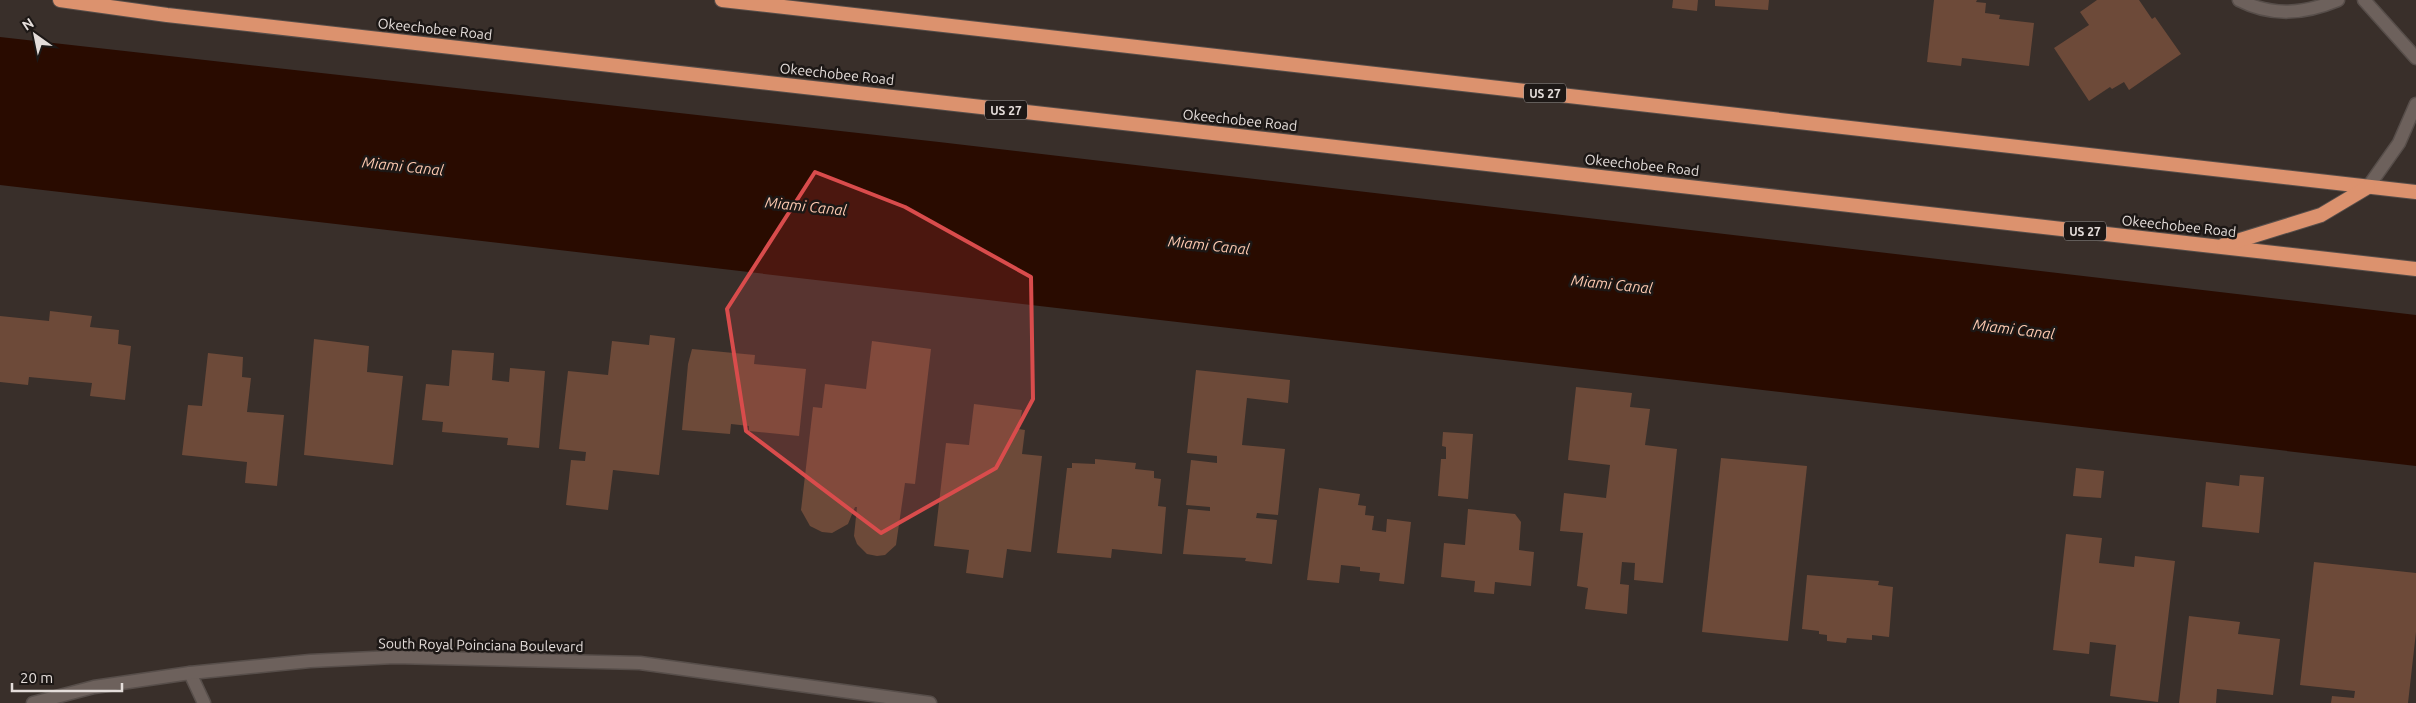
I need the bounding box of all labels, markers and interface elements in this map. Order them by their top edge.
north arrow [10,10,60,60]
text: N [19,15,37,34]
street label: Okeechobee Road [377,15,493,43]
street label: Okeechobee Road [779,60,895,88]
road number: US 27 [1524,84,1566,102]
road number: US 27 [985,100,1027,120]
street label: Okeechobee Road [1182,106,1298,134]
street label: Okeechobee Road [1584,151,1700,179]
water label: Miami Canal [361,153,445,179]
water label: Miami Canal [764,193,848,219]
street label: Okeechobee Road [2121,212,2237,240]
road number: US 27 [2064,222,2106,240]
water label: Miami Canal [1167,232,1251,258]
water label: Miami Canal [1570,271,1654,297]
water label: Miami Canal [1972,316,2057,343]
street label: South Royal Poinciana Boulevard [378,635,584,655]
scale bar [12,660,122,692]
text: 20 m [20,669,53,686]

